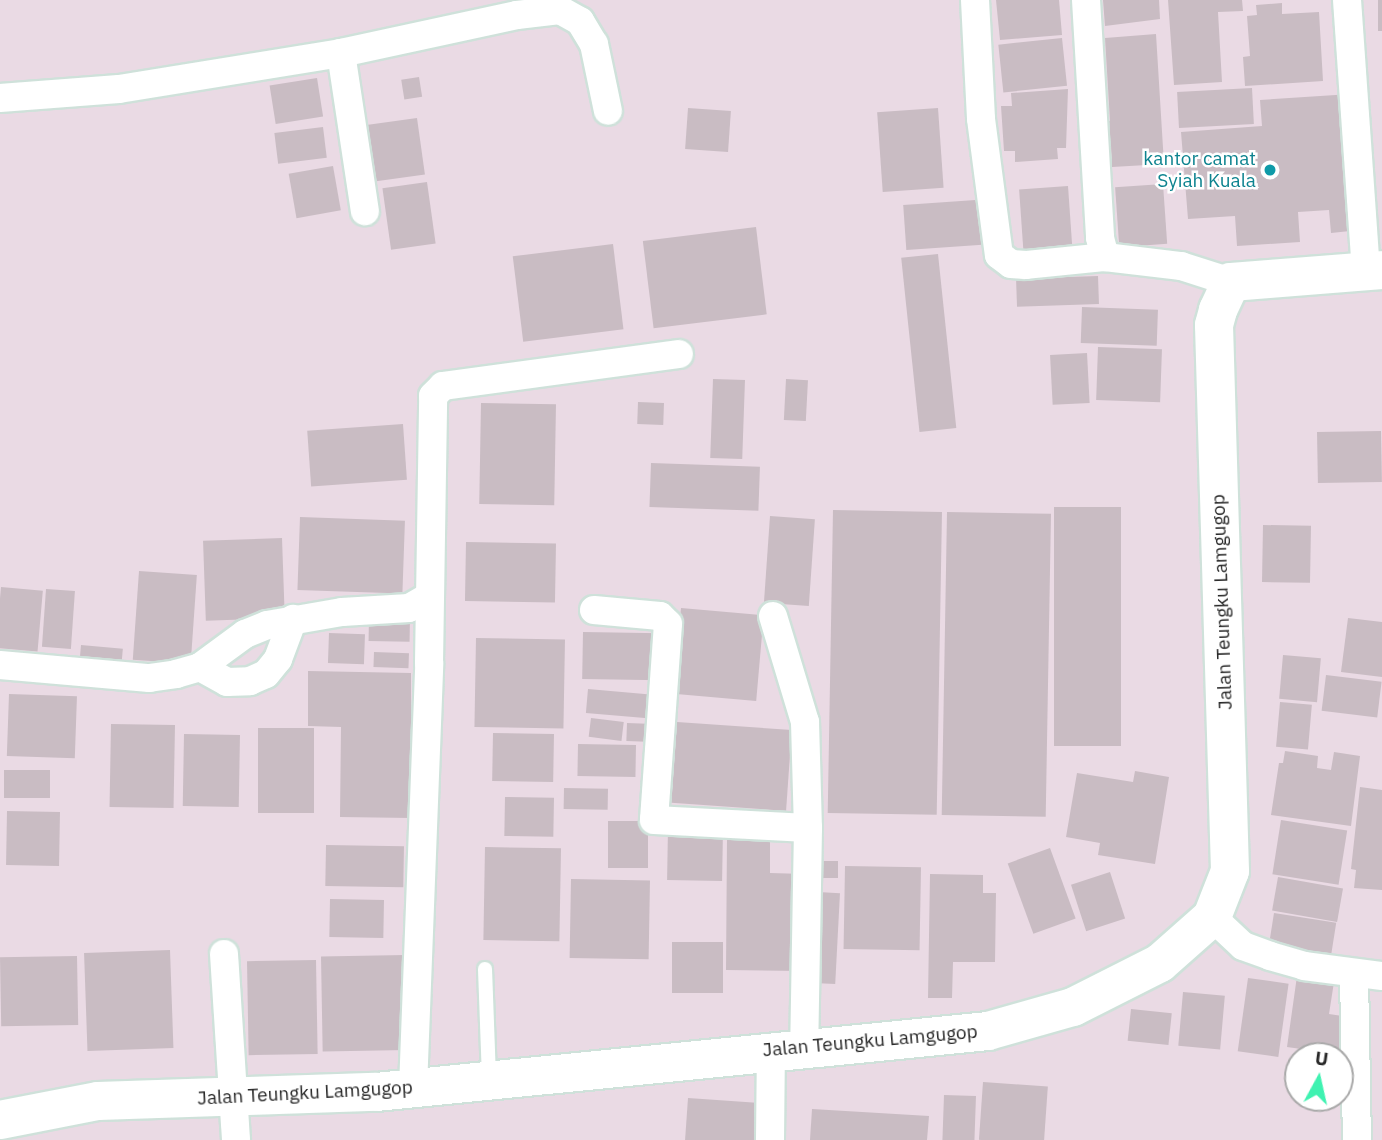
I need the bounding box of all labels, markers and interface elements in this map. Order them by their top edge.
place label: kantor camat Syiah Kuala [1143,148,1256,192]
marker: kantor camat Syiah Kuala [1262,162,1278,178]
street label: Jalan Teungku Lamgugop [1207,494,1237,710]
street label: Jalan Teungku Lamgugop [762,1020,978,1062]
north arrow [1284,1042,1354,1112]
text: U [1313,1045,1330,1071]
street label: Jalan Teungku Lamgugop [197,1076,413,1110]

